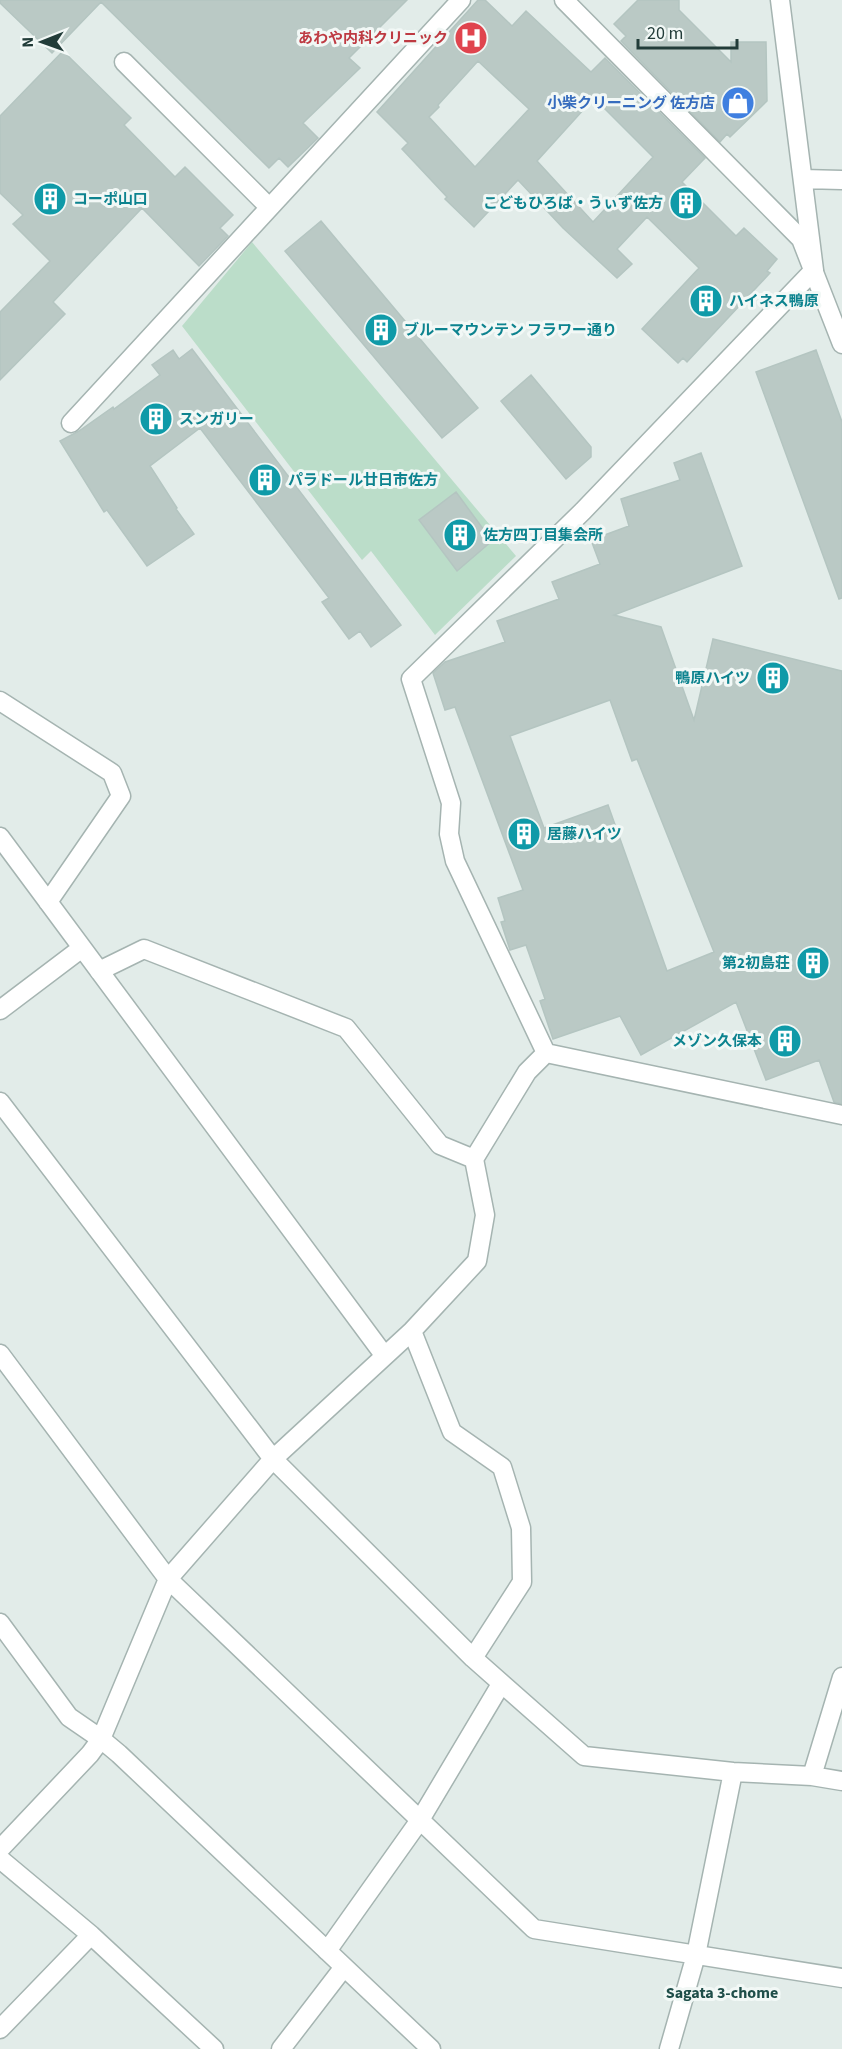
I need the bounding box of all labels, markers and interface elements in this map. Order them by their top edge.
north arrow [12,12,72,72]
scale bar [638,12,737,50]
hospital icon: あわや内科クリニック [453,20,489,56]
text: 20 m [647,21,683,46]
place label: あわや内科クリニック [298,28,448,49]
text: N [17,37,39,48]
shop icon: 小柴クリーニング 佐方店 [720,85,756,121]
place label: 小柴クリーニング 佐方店 [547,93,715,114]
building icon: コーポ山口 [32,181,68,217]
building icon: こどもひろば・うぃず佐方 [668,185,704,221]
place label: コーポ山口 [73,189,148,210]
place label: こどもひろば・うぃず佐方 [483,193,663,214]
building icon: ハイネス鴨原 [688,283,724,319]
place label: ハイネス鴨原 [729,291,819,312]
building icon: ブルーマウンテン フラワー通り [363,312,399,348]
place label: ブルーマウンテン フラワー通り [404,320,617,341]
building icon: スンガリー [138,401,174,437]
place label: スンガリー [179,409,254,430]
building icon: パラドール廿日市佐方 [247,462,283,498]
place label: パラドール廿日市佐方 [288,470,438,491]
building icon: 佐方四丁目集会所 [442,517,478,553]
place label: 佐方四丁目集会所 [483,525,603,546]
building icon: 鴨原ハイツ [755,660,791,696]
place label: 鴨原ハイツ [675,668,750,689]
building icon: 居藤ハイツ [506,816,542,852]
place label: 居藤ハイツ [547,824,622,845]
building icon: 第2初島荘 [795,945,831,981]
place label: 第2初島荘 [722,953,790,974]
building icon: メゾン久保本 [767,1023,803,1059]
place label: メゾン久保本 [672,1031,762,1052]
district label: Sagata 3-chome [666,1982,778,2004]

